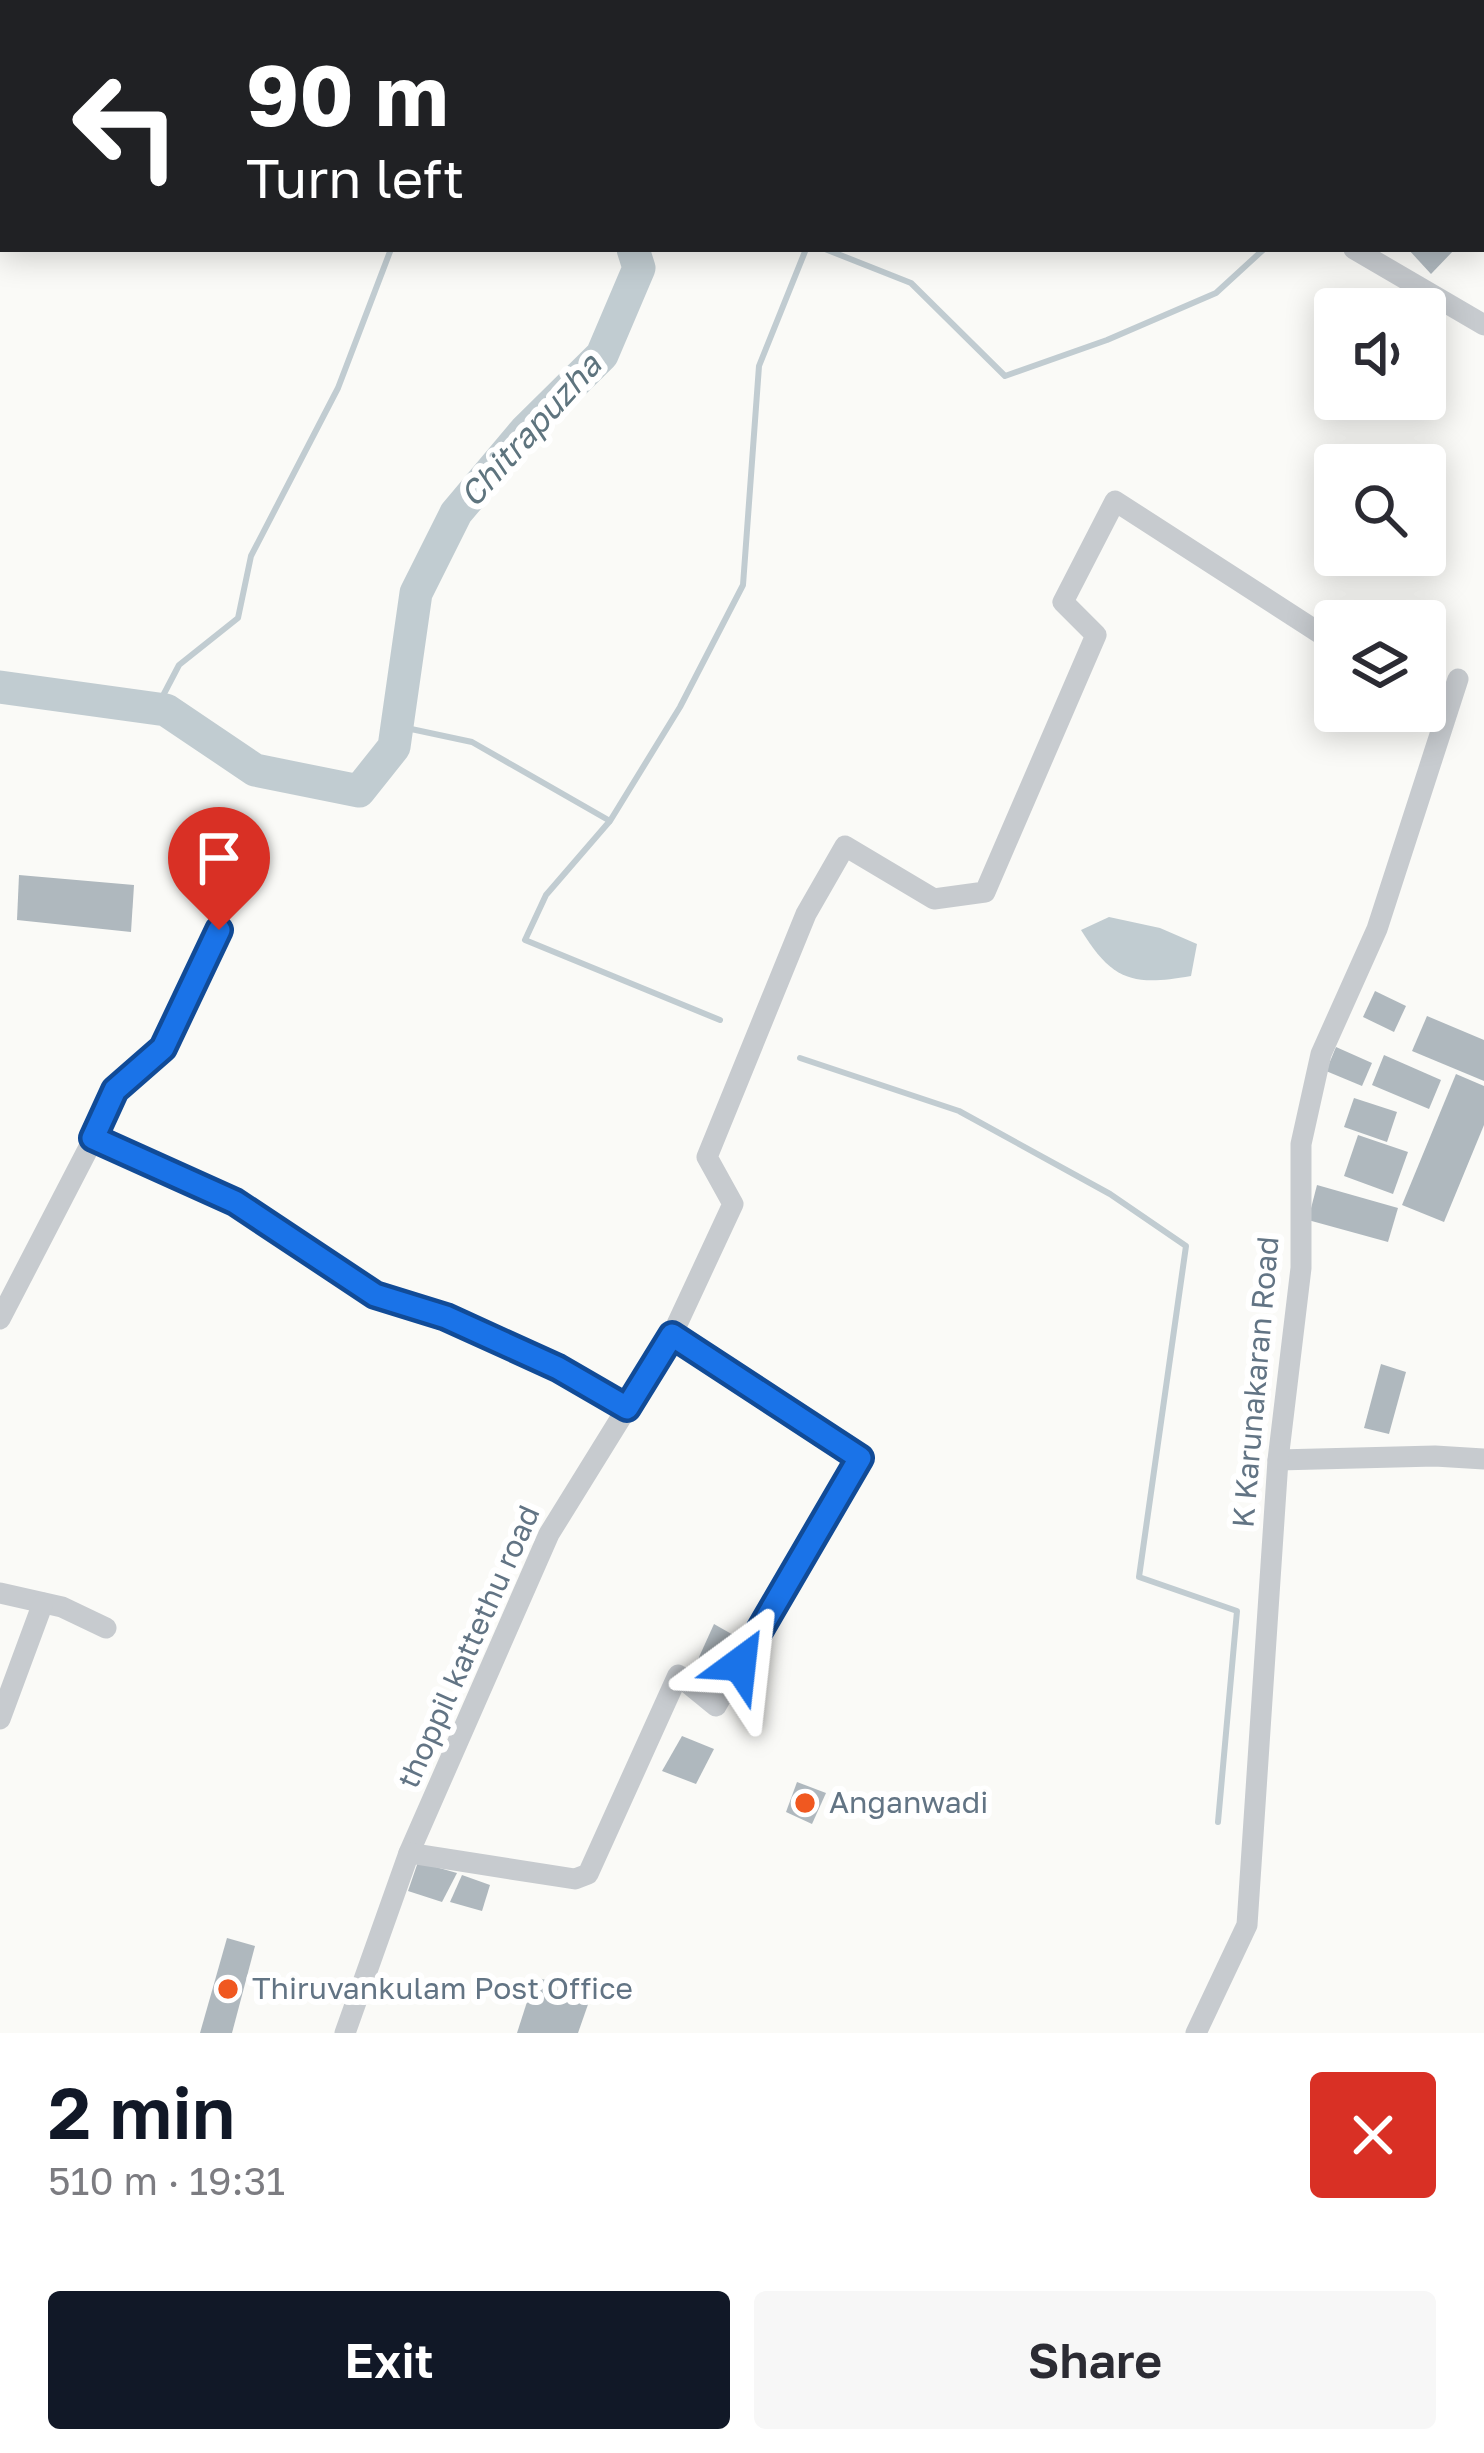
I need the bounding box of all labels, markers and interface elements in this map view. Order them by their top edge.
text: 90 m [246,44,448,144]
icon: left [48,48,204,204]
text: Turn left [246,145,464,210]
map controls [1314,288,1446,732]
button: sound [1314,288,1446,420]
water label: Chitrapuzha [451,344,609,514]
button: search [1314,444,1446,576]
button: layers [1314,600,1446,732]
pin [168,807,270,930]
icon: arrive [186,825,252,891]
street label: K Karunakaran Road [1224,1235,1286,1529]
street label: thoppil kattethu road [389,1500,547,1794]
position arrow [677,1601,803,1727]
place label: Anganwadi [829,1784,988,1820]
marker: Anganwadi [792,1790,818,1816]
place label: Thiruvankulam Post Office [252,1970,633,2006]
marker: Thiruvankulam Post Office [215,1976,241,2002]
text: 2 min [48,2068,235,2155]
button: close [1310,2072,1436,2198]
text: 510 m · 19:31 [48,2157,285,2204]
button: Exit [48,2291,730,2429]
button: Share [754,2291,1436,2429]

